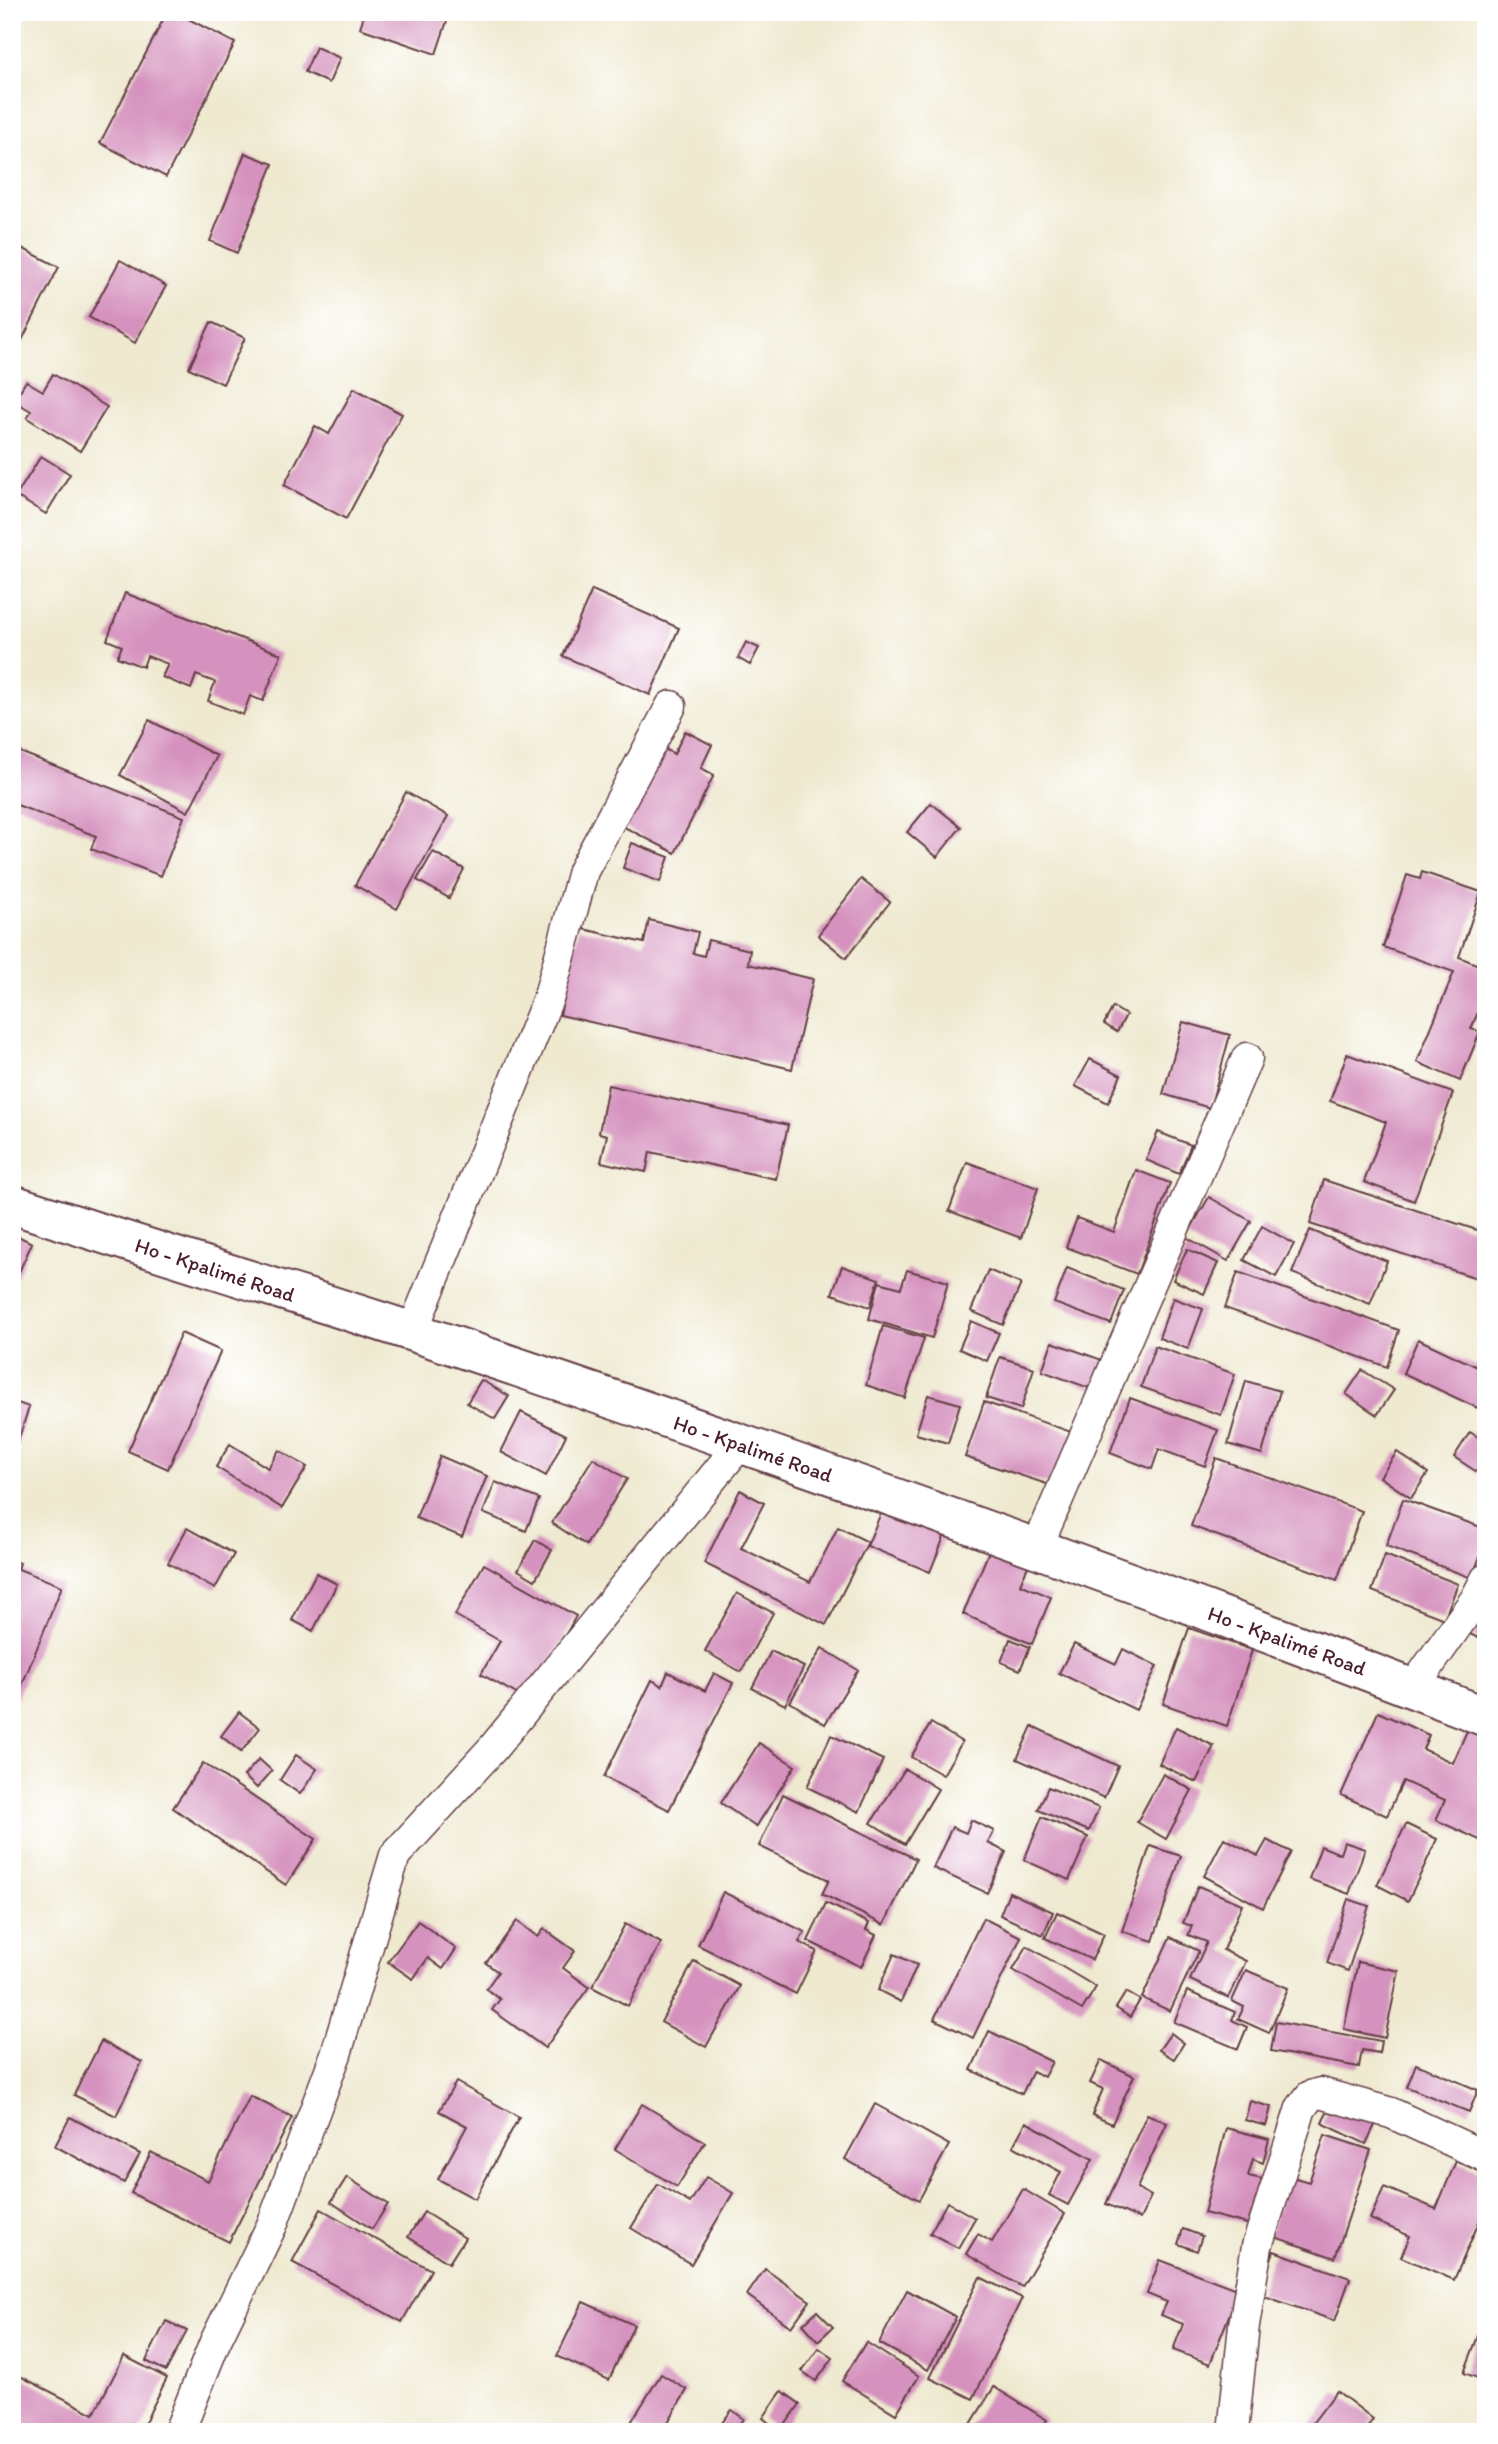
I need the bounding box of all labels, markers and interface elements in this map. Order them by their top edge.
street label: Ho - Kpalimé Road [132,1232,299,1307]
street label: Ho - Kpalimé Road [670,1410,836,1488]
street label: Ho - Kpalimé Road [1205,1600,1370,1681]

